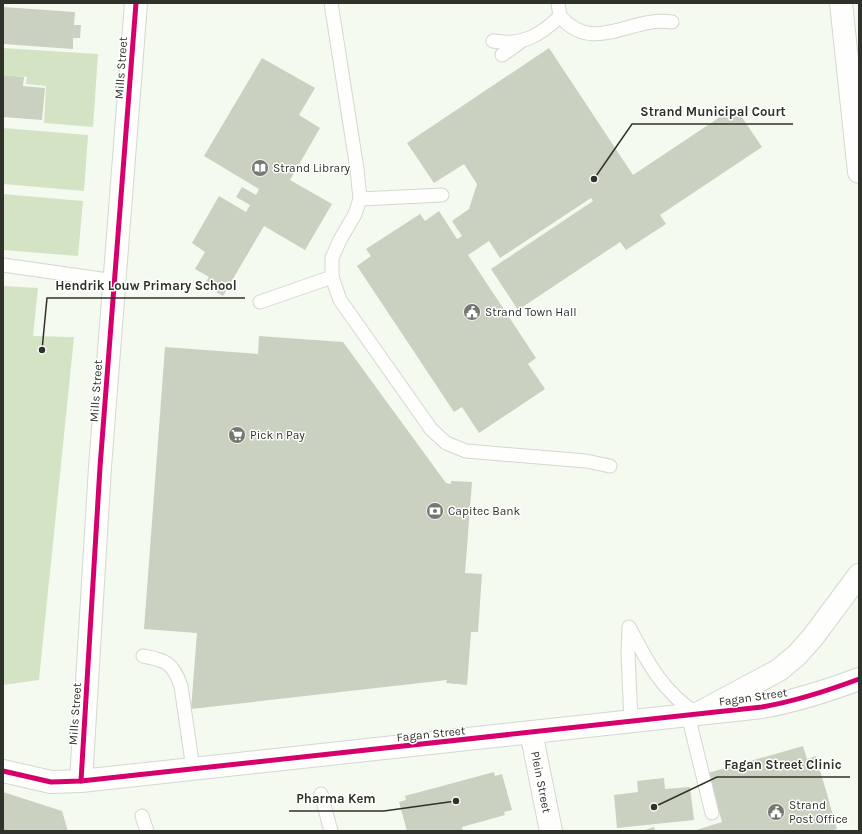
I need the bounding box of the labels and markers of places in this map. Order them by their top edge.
callout: Strand Municipal Court [632,99,793,124]
library icon: Strand Library [250,158,270,178]
place label: Strand Library [273,161,350,175]
callout: Hendrik Louw Primary School [47,273,245,298]
public building icon: Strand Town Hall [462,302,482,322]
place label: Strand Town Hall [485,305,577,319]
supermarket icon: Pick n Pay [227,425,247,445]
place label: Pick n Pay [250,428,305,442]
bank icon: Capitec Bank [425,501,445,521]
place label: Capitec Bank [448,504,521,518]
callout: Fagan Street Clinic [717,752,850,777]
callout: Pharma Kem [289,786,384,811]
place label: Strand Post Office [789,798,848,826]
public building icon: Strand Post Office [766,802,786,822]

